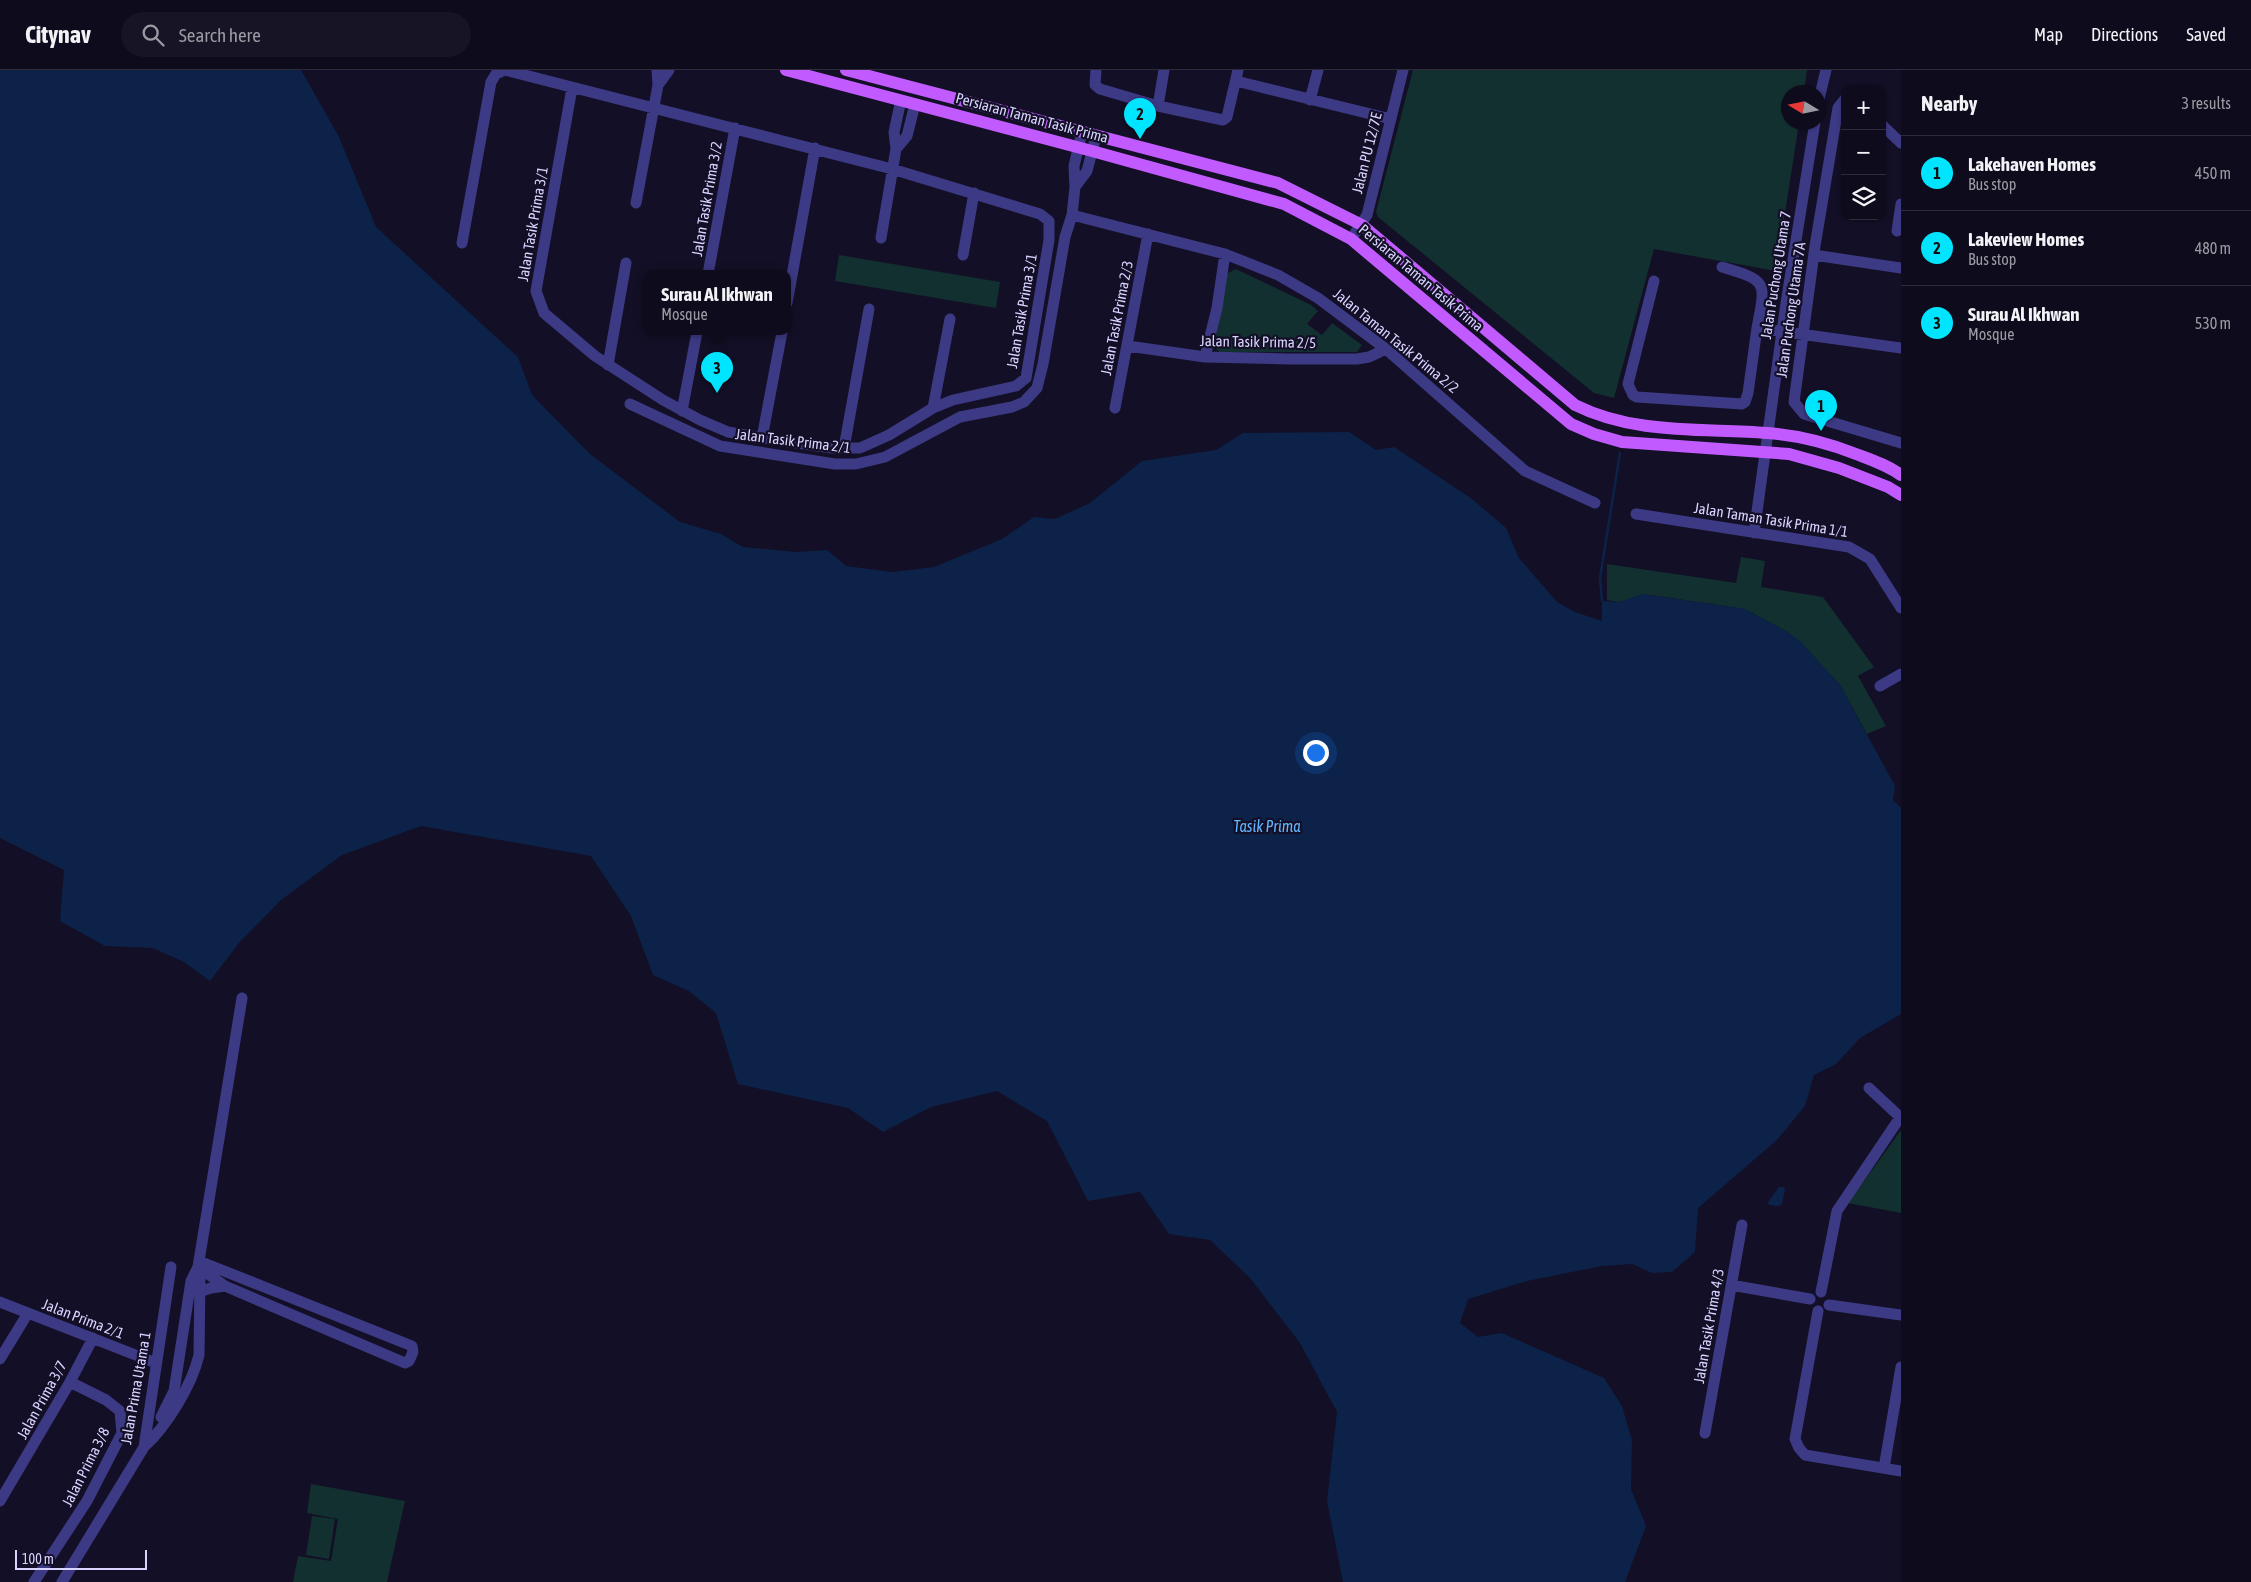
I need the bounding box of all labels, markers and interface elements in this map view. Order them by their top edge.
search box [121,12,471,57]
text: Citynav [25,21,91,48]
icon: search [139,21,167,49]
text: Search here [179,24,261,46]
text: Map [2034,24,2063,45]
text: Directions [2091,24,2158,45]
text: Saved [2186,24,2226,45]
north arrow [1781,85,1826,130]
map controls [1841,85,1886,220]
button: + [1841,85,1886,130]
street label: Persiaran Taman Tasik Prima [954,89,1110,146]
text: Nearby [1921,91,1977,115]
text: 3 results [2181,94,2231,112]
pin: 2 [1124,98,1156,139]
street label: Jalan PU 12/7E [1348,110,1385,195]
button: − [1841,130,1886,175]
street label: Jalan Tasik Prima 3/2 [688,140,725,258]
text: Lakehaven Homes [1968,153,2096,175]
text: 1 [1933,164,1941,182]
text: 450 m [2195,164,2231,182]
street label: Jalan Tasik Prima 3/1 [514,165,551,283]
button: layers [1841,175,1886,220]
text: Bus stop [1968,175,2016,193]
street label: Jalan Puchong Utama 7 [1757,210,1794,340]
street label: Persiaran Taman Tasik Prima [1356,221,1487,335]
text: Lakeview Homes [1968,228,2084,250]
text: 2 [1933,239,1941,257]
text: 480 m [2195,239,2231,257]
street label: Jalan Puchong Utama 7A [1773,240,1809,379]
text: Bus stop [1968,250,2016,268]
street label: Jalan Tasik Prima 3/1 [1003,252,1040,370]
street label: Jalan Tasik Prima 2/3 [1097,259,1136,377]
popup [643,270,791,335]
text: Surau Al Ikhwan [661,283,773,305]
street label: Jalan Taman Tasik Prima 2/2 [1330,285,1462,396]
text: Surau Al Ikhwan [1968,303,2080,325]
text: Mosque [661,305,708,323]
text: 3 [1933,314,1941,332]
text: 530 m [2195,314,2231,332]
text: Mosque [1968,325,2014,343]
street label: Jalan Tasik Prima 2/5 [1200,332,1316,351]
pin: 3 [701,352,733,393]
pin: 1 [1805,390,1837,431]
street label: Jalan Tasik Prima 2/1 [734,425,852,456]
street label: Jalan Taman Tasik Prima 1/1 [1693,499,1849,540]
your location [1303,740,1329,766]
water label: Tasik Prima [1233,817,1301,835]
street label: Jalan Tasik Prima 4/3 [1690,1267,1727,1385]
street label: Jalan Prima 2/1 [40,1295,127,1342]
street label: Jalan Prima Utama 1 [117,1330,154,1446]
street label: Jalan Prima 3/7 [13,1358,70,1442]
street label: Jalan Prima 3/8 [58,1424,113,1509]
scale bar [15,1547,148,1570]
text: 100 m [22,1551,54,1567]

